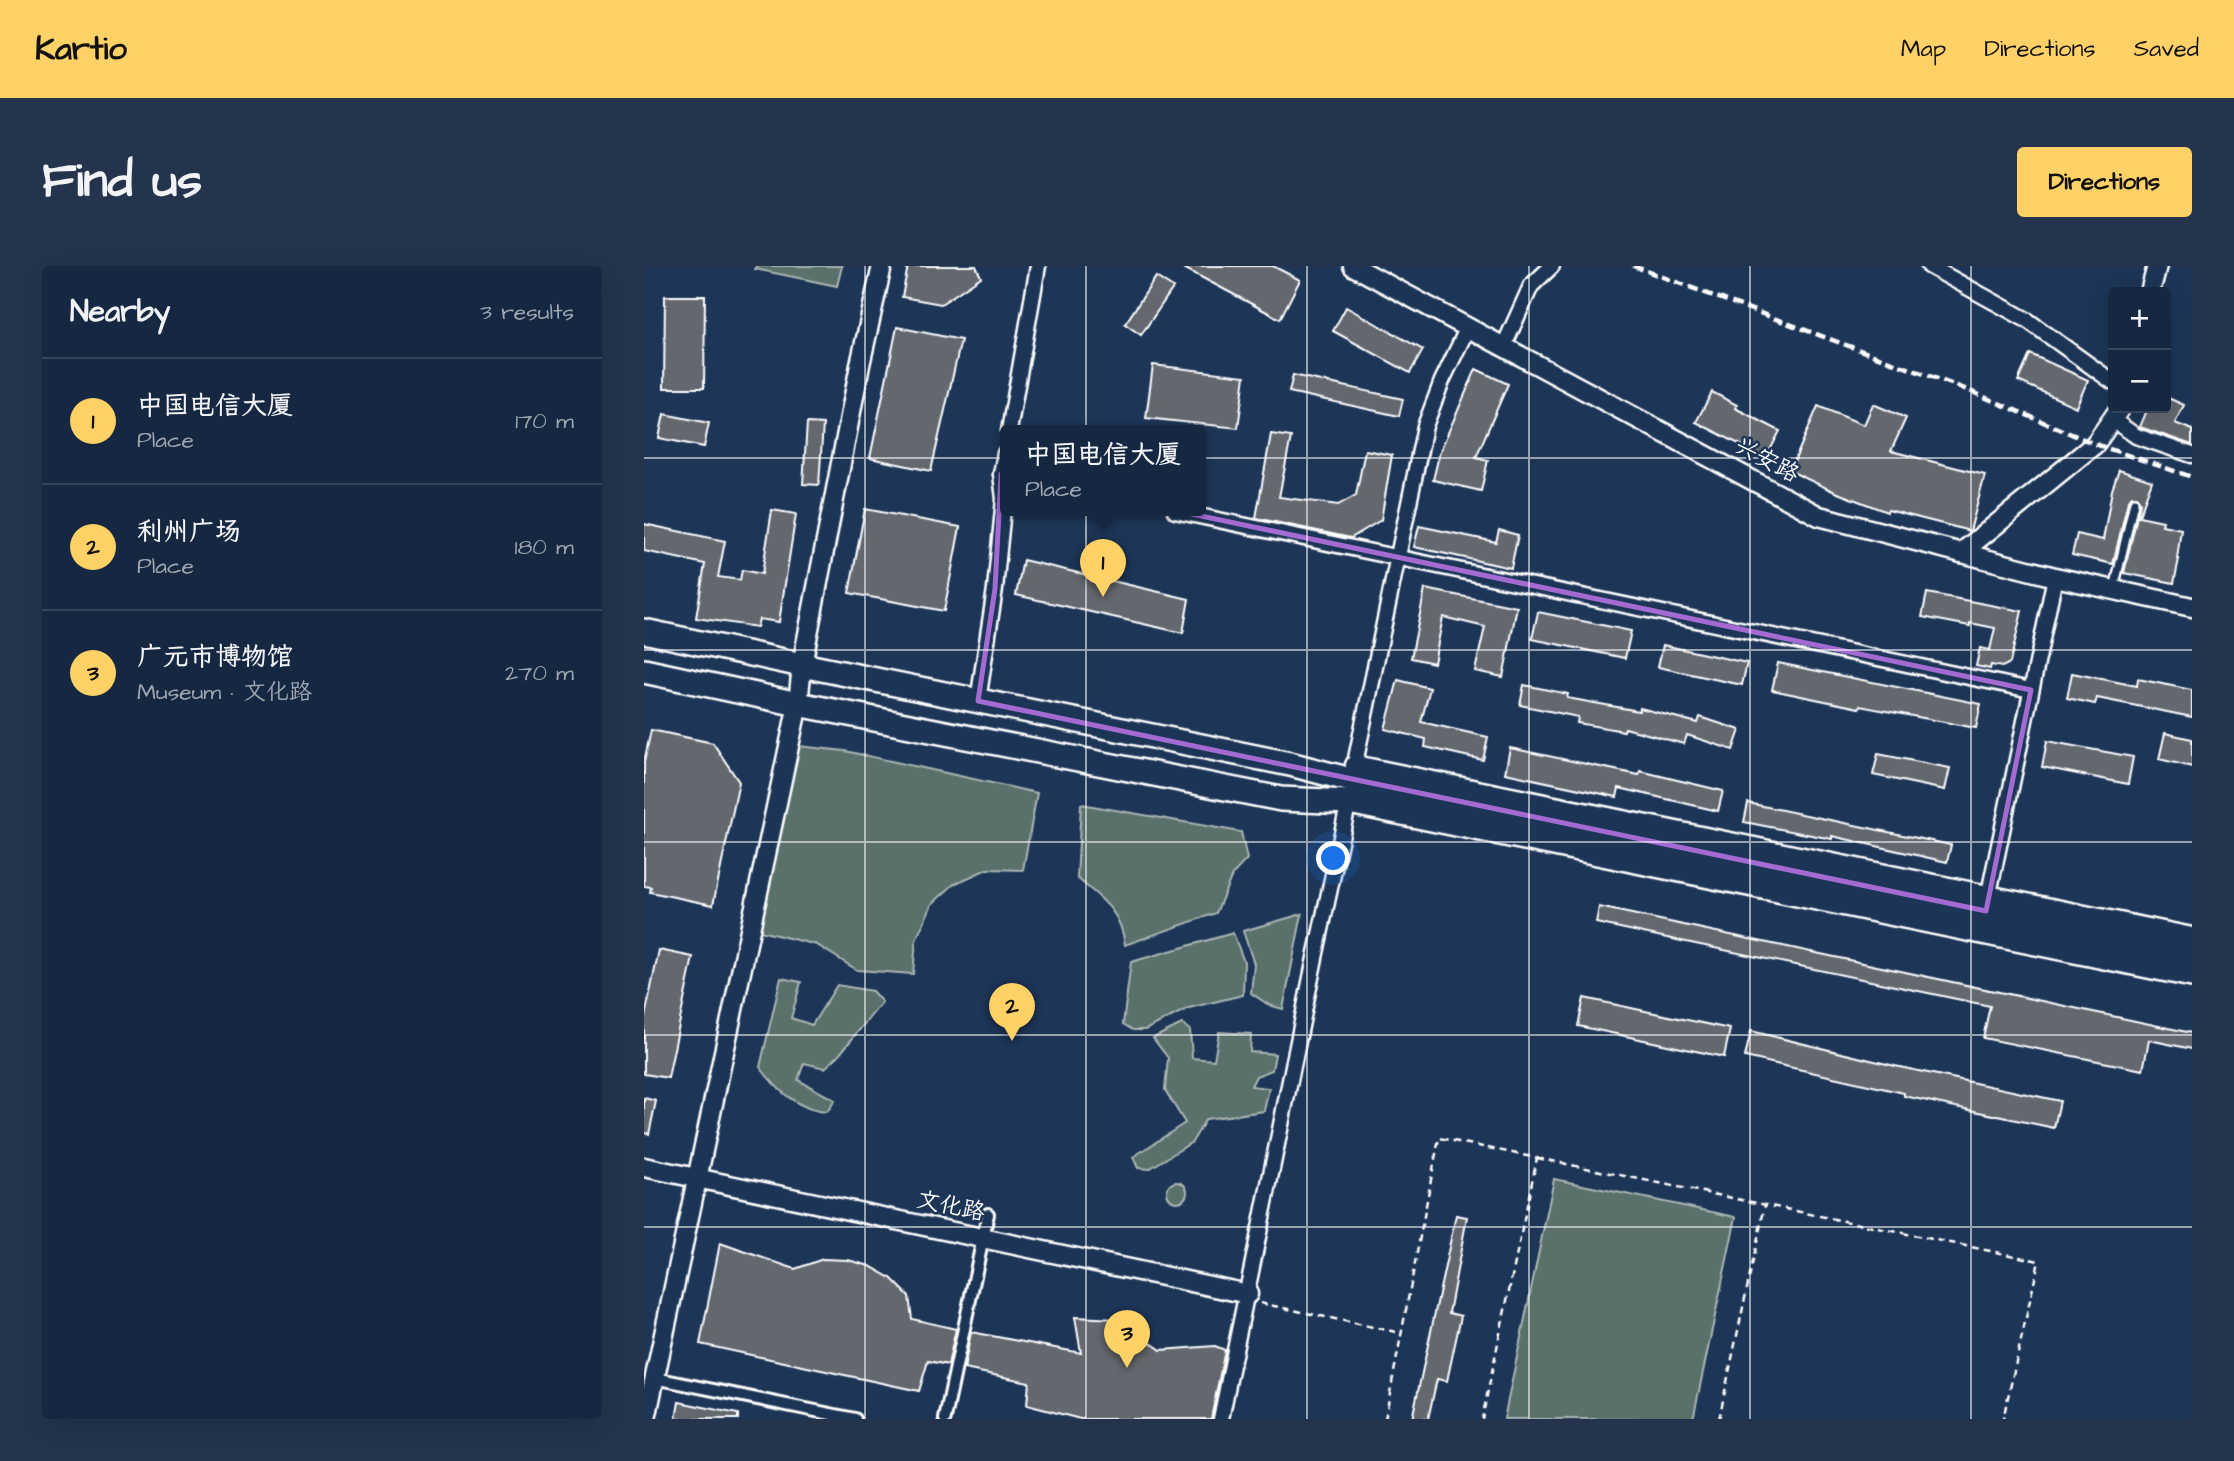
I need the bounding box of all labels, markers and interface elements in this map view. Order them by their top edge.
text: Kartio [35,26,127,72]
text: Map [1901,32,1946,66]
text: Directions [1984,32,2096,66]
text: Saved [2134,32,2199,66]
button: Directions [2017,147,2192,217]
text: Find us [42,148,202,216]
map controls [2108,287,2171,413]
button: + [2108,287,2171,350]
text: Nearby [70,291,170,333]
text: 3 results [480,296,574,328]
button: − [2108,350,2171,413]
text: 中国电信大厦 [137,388,293,424]
text: 1 [92,405,94,437]
text: 170 m [515,405,574,437]
text: Place [137,424,194,456]
popup [1000,425,1206,516]
street label: 兴安路 [1729,430,1805,490]
text: 中国电信大厦 [1025,437,1181,473]
text: Place [1025,473,1082,505]
text: 利州广场 [137,514,241,550]
text: 2 [86,531,100,563]
text: 180 m [515,531,574,563]
pin: 1 [1080,539,1126,597]
text: Place [137,550,194,582]
text: 广元市博物馆 [137,639,293,675]
text: 3 [87,657,99,689]
text: 270 m [505,657,574,689]
text: Museum · 文化路 [137,676,312,708]
your location [1316,841,1350,875]
pin: 2 [989,983,1035,1041]
street label: 文化路 [914,1183,988,1229]
pin: 3 [1104,1310,1150,1368]

